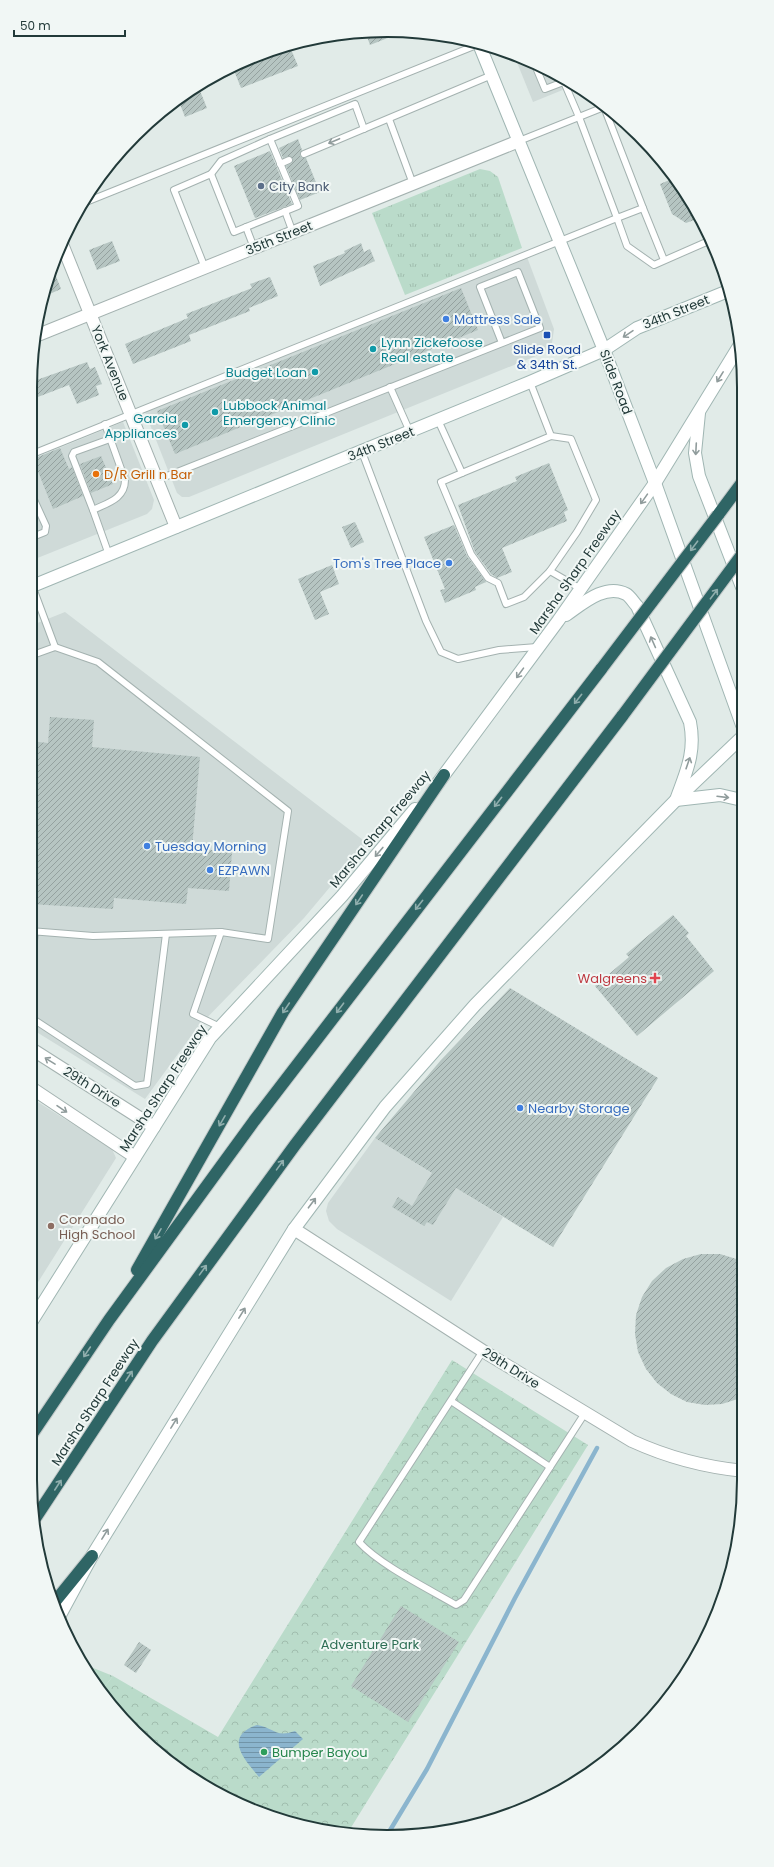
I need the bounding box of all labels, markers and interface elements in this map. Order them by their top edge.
scale bar [14,12,125,38]
text: 50 m [20,17,51,34]
one-way arrow [329,138,341,146]
place label: City Bank [269,177,330,196]
marker: City Bank [256,181,266,191]
street label: 35th Street [243,216,315,260]
street label: 34th Street [640,290,712,334]
place label: Mattress Sale [454,310,541,329]
marker: Mattress Sale [441,314,451,324]
street label: York Avenue [86,322,134,404]
marker: Slide Road & 34th St. [542,330,552,340]
one-way arrow [622,330,633,338]
place label: Lynn Zickefoose Real estate [381,333,483,367]
place label: Slide Road & 34th St. [513,340,581,374]
marker: Lynn Zickefoose Real estate [368,344,378,354]
street label: Slide Road [595,347,637,417]
place label: Budget Loan [226,363,307,382]
marker: Budget Loan [310,367,320,377]
one-way arrow [716,371,725,382]
place label: Lubbock Animal Emergency Clinic [223,396,336,430]
marker: Lubbock Animal Emergency Clinic [210,407,220,417]
place label: Garcia Appliances [104,409,177,443]
marker: Garcia Appliances [180,420,190,430]
street label: 34th Street [345,422,417,466]
one-way arrow [692,442,699,455]
place label: D/R Grill n Bar [104,465,192,484]
marker: D/R Grill n Bar [91,469,101,479]
one-way arrow [640,493,648,504]
street label: Marsha Sharp Freeway [525,505,626,638]
one-way arrow [690,541,698,552]
place label: Tom's Tree Place [333,554,441,573]
marker: Tom's Tree Place [444,558,454,568]
one-way arrow [709,589,718,600]
one-way arrow [649,636,656,648]
one-way arrow [516,667,524,678]
one-way arrow [574,693,582,704]
one-way arrow [685,758,693,770]
street label: Marsha Sharp Freeway [325,766,435,892]
one-way arrow [716,793,729,800]
one-way arrow [494,796,503,807]
place label: Tuesday Morning [155,837,267,856]
marker: Tuesday Morning [142,841,152,851]
one-way arrow [375,847,384,857]
place label: EZPAWN [218,861,270,880]
marker: EZPAWN [205,865,215,875]
one-way arrow [355,895,363,906]
one-way arrow [415,899,423,910]
place label: Walgreens [577,969,647,988]
marker: Walgreens [650,973,660,983]
one-way arrow [282,1002,290,1013]
one-way arrow [336,1002,344,1013]
street label: Marsha Sharp Freeway [115,1020,212,1155]
one-way arrow [45,1057,56,1065]
street label: 29th Drive [59,1062,125,1112]
place label: Nearby Storage [528,1099,630,1118]
marker: Nearby Storage [515,1103,525,1113]
one-way arrow [57,1104,68,1113]
one-way arrow [217,1115,225,1127]
one-way arrow [276,1159,284,1170]
one-way arrow [308,1198,317,1209]
place label: Coronado High School [59,1210,135,1244]
marker: Coronado High School [46,1221,56,1231]
one-way arrow [153,1228,161,1240]
one-way arrow [199,1264,208,1275]
one-way arrow [238,1307,246,1318]
street label: Marsha Sharp Freeway [47,1334,144,1469]
street label: 29th Drive [478,1343,544,1393]
one-way arrow [83,1347,91,1358]
one-way arrow [125,1371,133,1382]
one-way arrow [170,1417,178,1429]
one-way arrow [54,1479,62,1491]
one-way arrow [102,1528,110,1540]
park label: Adventure Park [321,1635,420,1654]
place label: Bumper Bayou [272,1743,368,1762]
marker: Bumper Bayou [259,1747,269,1757]

